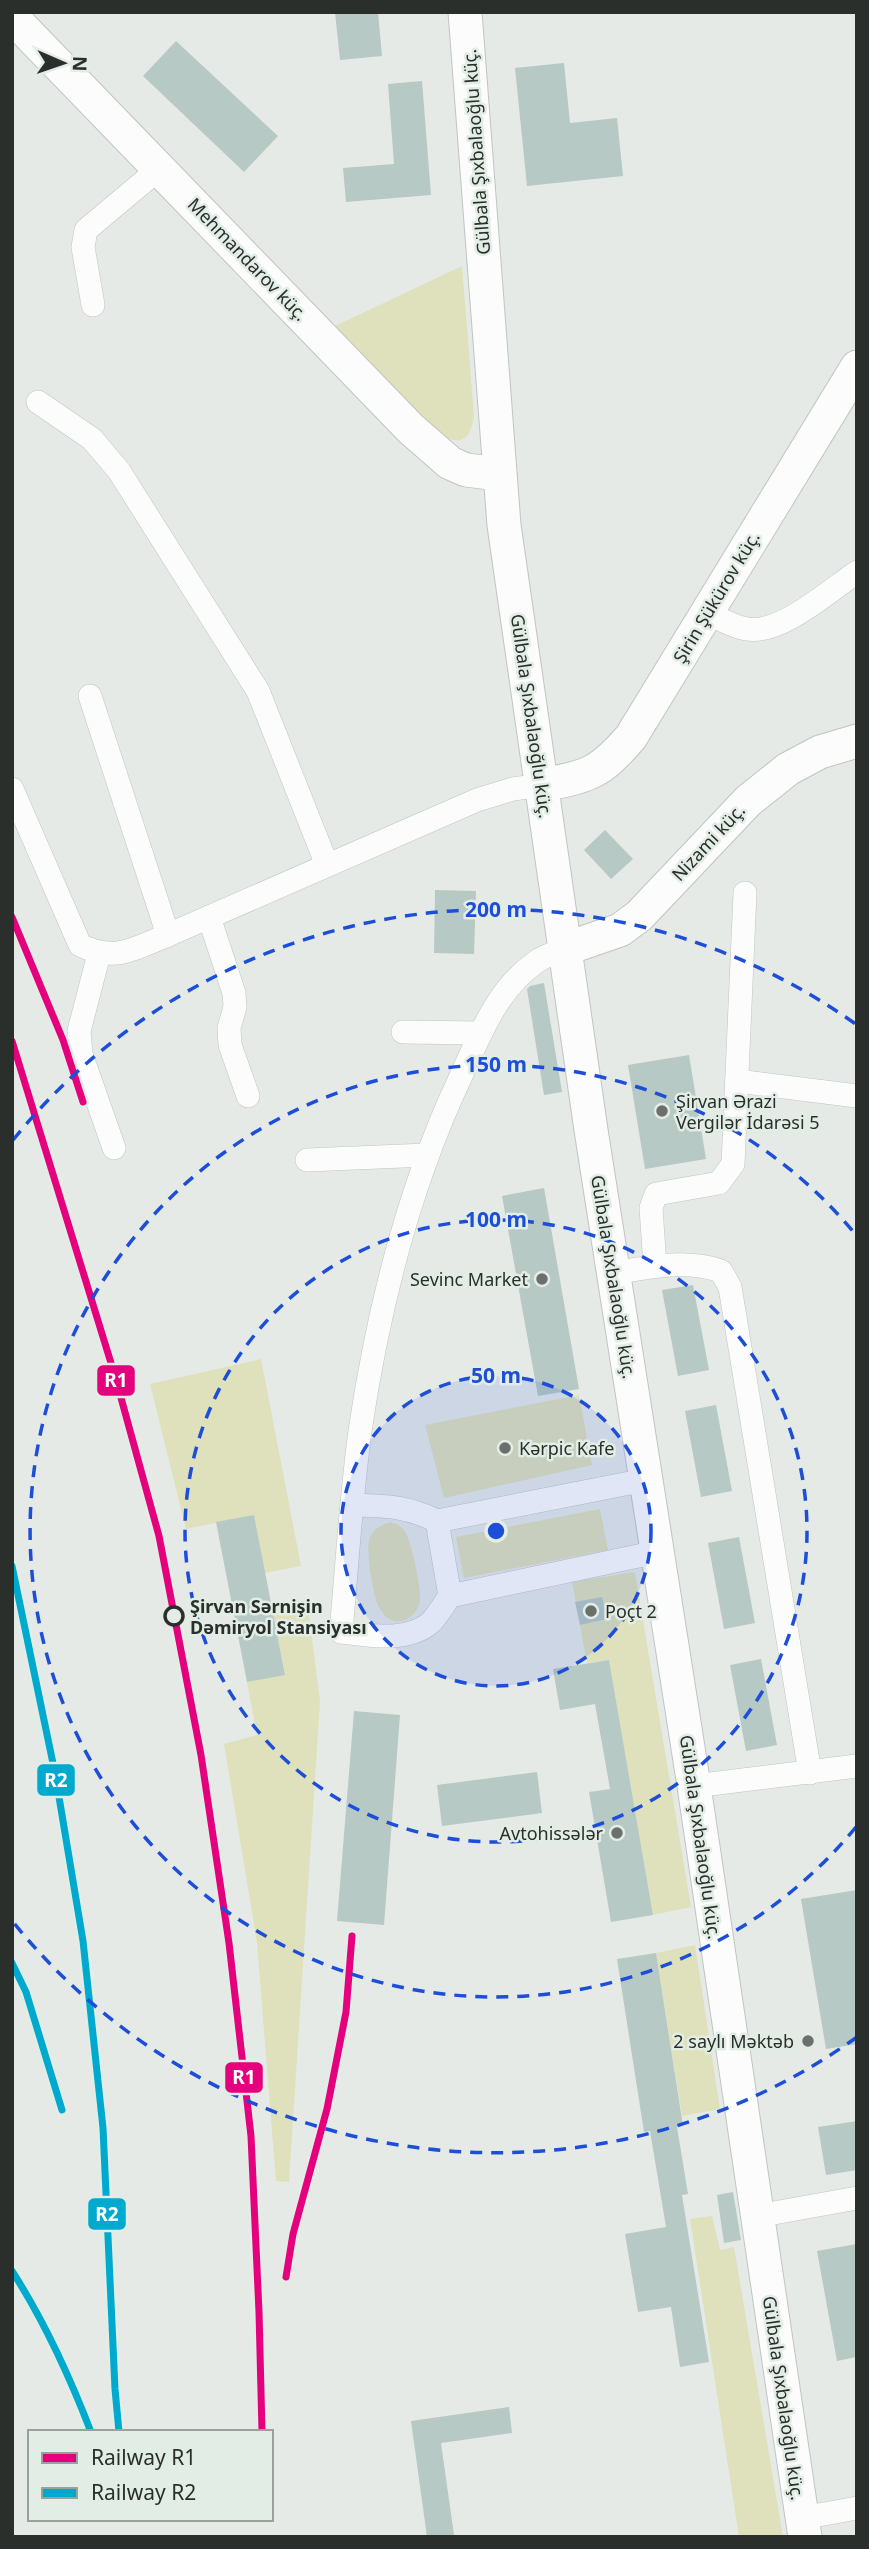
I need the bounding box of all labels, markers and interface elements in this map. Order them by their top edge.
north arrow [28,28,98,98]
street label: Gülbala Şıxbalaoğlu küç. [457,48,495,256]
text: N [67,55,93,72]
street label: Mehmandarov küç. [183,192,313,326]
street label: Şirin Şükürov küç. [667,527,765,667]
street label: Gülbala Şıxbalaoğlu küç. [506,612,558,820]
street label: Nizami küç. [666,798,750,886]
text: 200 m [465,895,527,923]
text: 150 m [465,1050,527,1078]
place label: Şirvan Ərazi Vergilər İdarəsi 5 [676,1089,820,1134]
marker: Şirvan Ərazi Vergilər İdarəsi 5 [654,1103,670,1119]
street label: Gülbala Şıxbalaoğlu küç. [586,1173,642,1381]
text: 100 m [465,1205,527,1233]
place label: Sevinc Market [410,1267,528,1291]
marker: Sevinc Market [534,1271,550,1287]
text: 50 m [471,1361,521,1389]
line badge: R1 [96,1364,136,1397]
text: R1 [104,1367,128,1393]
place label: Kərpic Kafe [519,1436,614,1460]
marker: Kərpic Kafe [497,1440,513,1456]
centre of rings [484,1519,508,1543]
place label: Şirvan Sərnişin Dəmiryol Stansiyası [190,1594,367,1639]
place label: Poçt 2 [605,1599,657,1623]
marker: Poçt 2 [583,1603,599,1619]
marker: Şirvan Sərnişin Dəmiryol Stansiyası [164,1606,184,1626]
street label: Gülbala Şıxbalaoğlu küç. [675,1733,727,1941]
line badge: R2 [36,1763,76,1797]
text: R2 [44,1767,68,1793]
place label: Avtohissələr [500,1821,604,1845]
marker: Avtohissələr [609,1825,625,1841]
place label: 2 saylı Məktəb [673,2029,794,2053]
marker: 2 saylı Məktəb [800,2033,816,2049]
line badge: R1 [224,2061,264,2094]
text: R1 [232,2064,256,2090]
line badge: R2 [87,2197,127,2231]
text: R2 [95,2201,119,2227]
street label: Gülbala Şıxbalaoğlu küç. [758,2294,810,2502]
legend [28,2430,273,2521]
text: Railway R1 [91,2443,196,2471]
text: Railway R2 [91,2478,196,2506]

